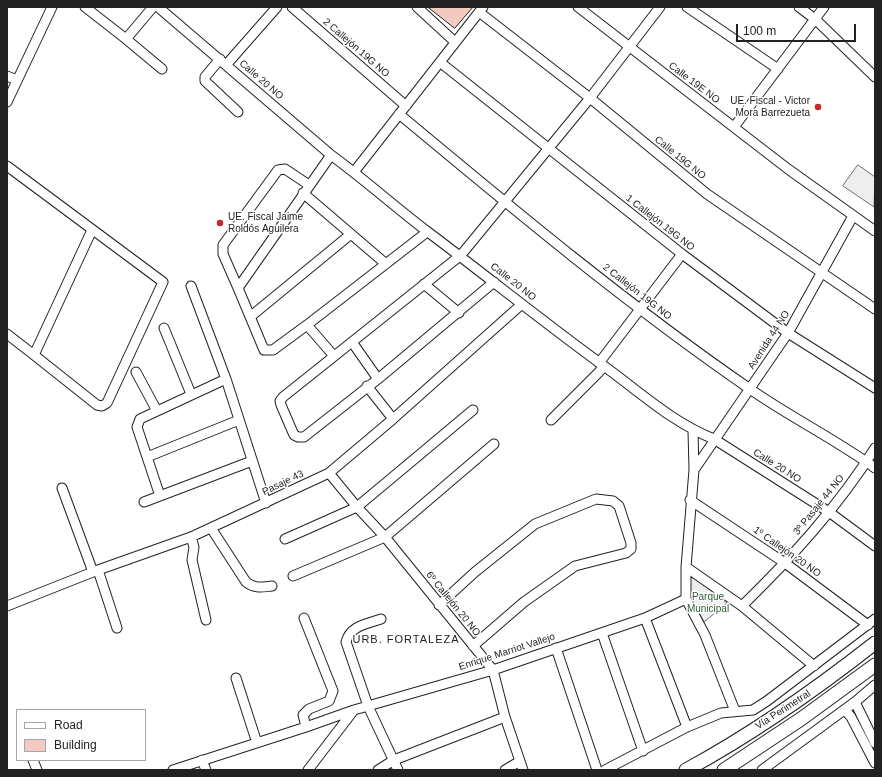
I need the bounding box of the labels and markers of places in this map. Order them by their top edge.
place label: UE. Fiscal - Victor Mora Barrezueta [730,95,810,118]
marker: UE. Fiscal - Victor Mora Barrezueta [813,102,823,112]
place label: UE. Fiscal Jaime Roldós Aguilera [228,211,303,234]
marker: UE. Fiscal Jaime Roldós Aguilera [215,218,225,228]

